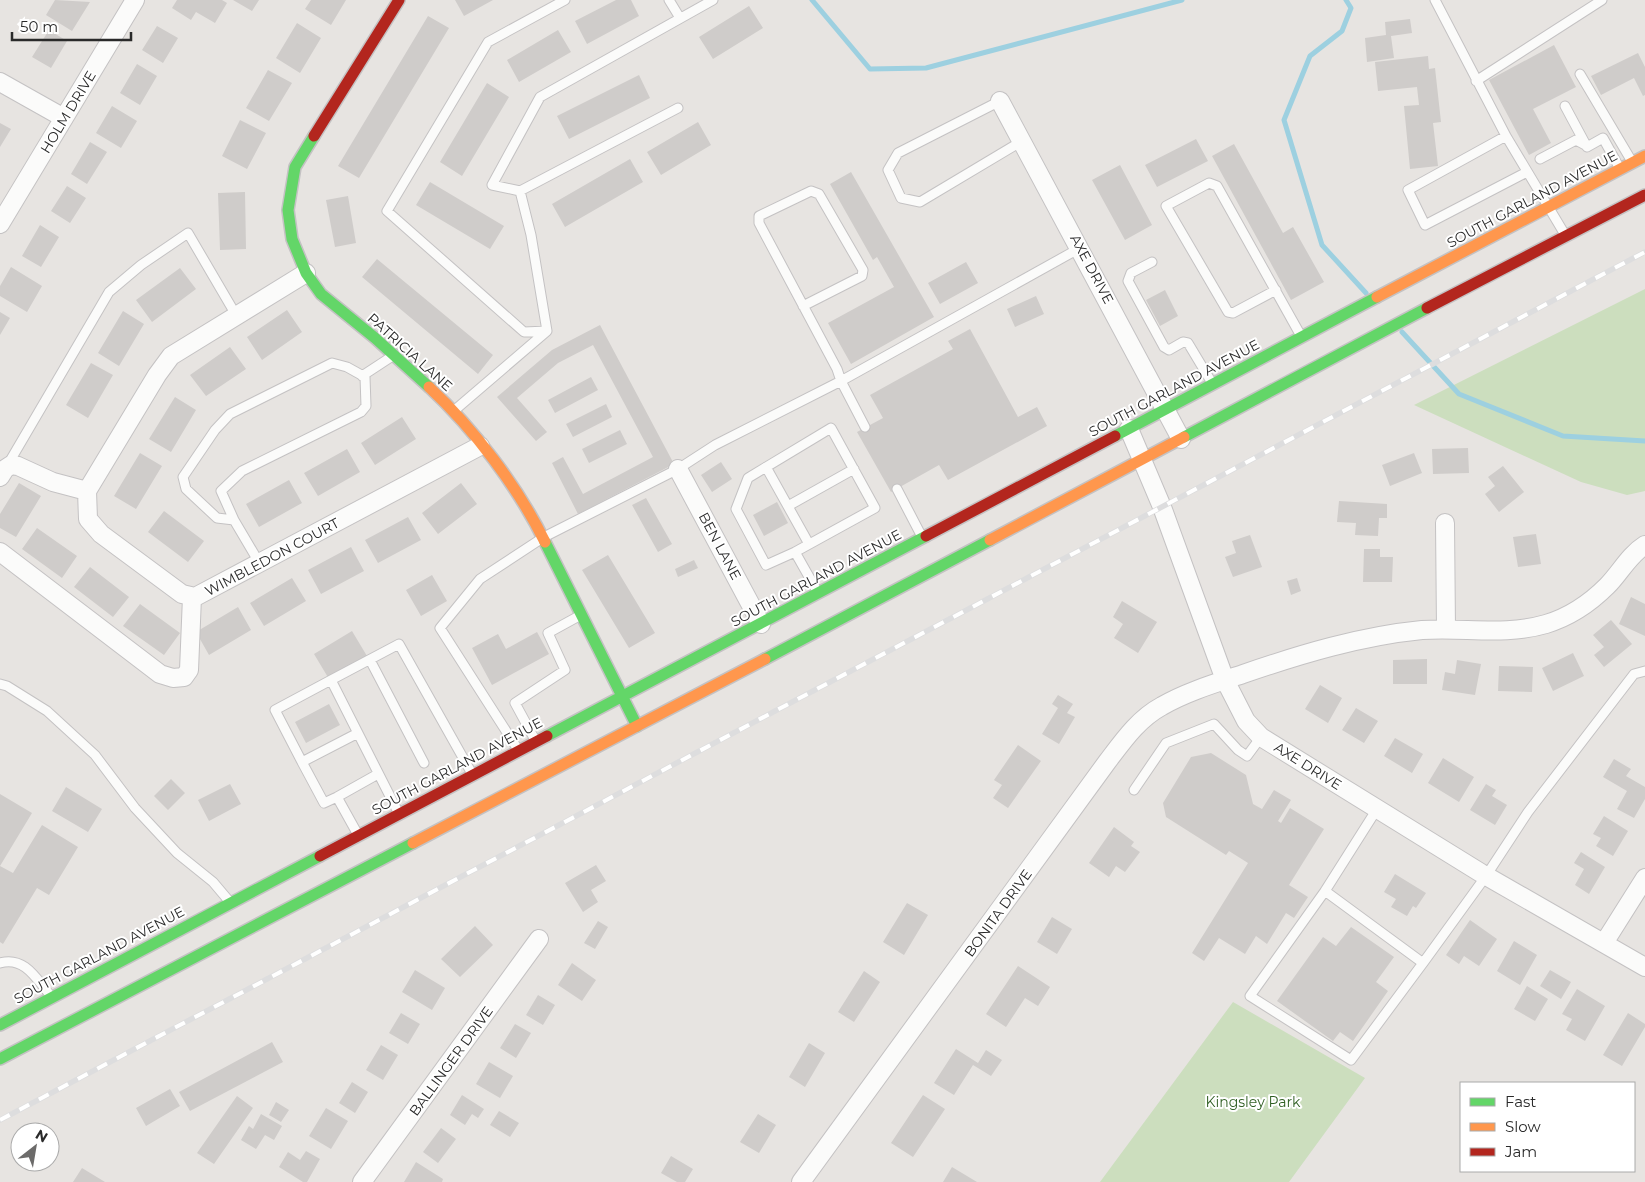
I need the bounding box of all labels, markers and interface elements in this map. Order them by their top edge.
scale bar [12,10,131,42]
text: 50 m [20,17,58,36]
street label: HOLM DRIVE [36,67,100,157]
street label: SOUTH GARLAND AVENUE [1444,146,1620,252]
street label: AXE DRIVE [1066,231,1118,307]
street label: PATRICIA LANE [364,309,456,395]
street label: SOUTH GARLAND AVENUE [1086,335,1262,441]
street label: BEN LANE [695,509,745,583]
street label: WIMBLEDON COURT [202,514,342,600]
street label: SOUTH GARLAND AVENUE [728,525,904,631]
street label: SOUTH GARLAND AVENUE [369,713,545,819]
street label: AXE DRIVE [1271,738,1345,794]
street label: BONITA DRIVE [960,866,1036,960]
street label: SOUTH GARLAND AVENUE [11,902,187,1008]
street label: BALLINGER DRIVE [405,1003,497,1119]
legend [1460,1082,1635,1172]
text: Fast [1505,1092,1536,1111]
park label: Kingsley Park [1206,1093,1301,1111]
text: Slow [1505,1117,1541,1136]
north arrow [10,1122,60,1172]
text: N [32,1125,51,1146]
text: Jam [1504,1142,1537,1161]

